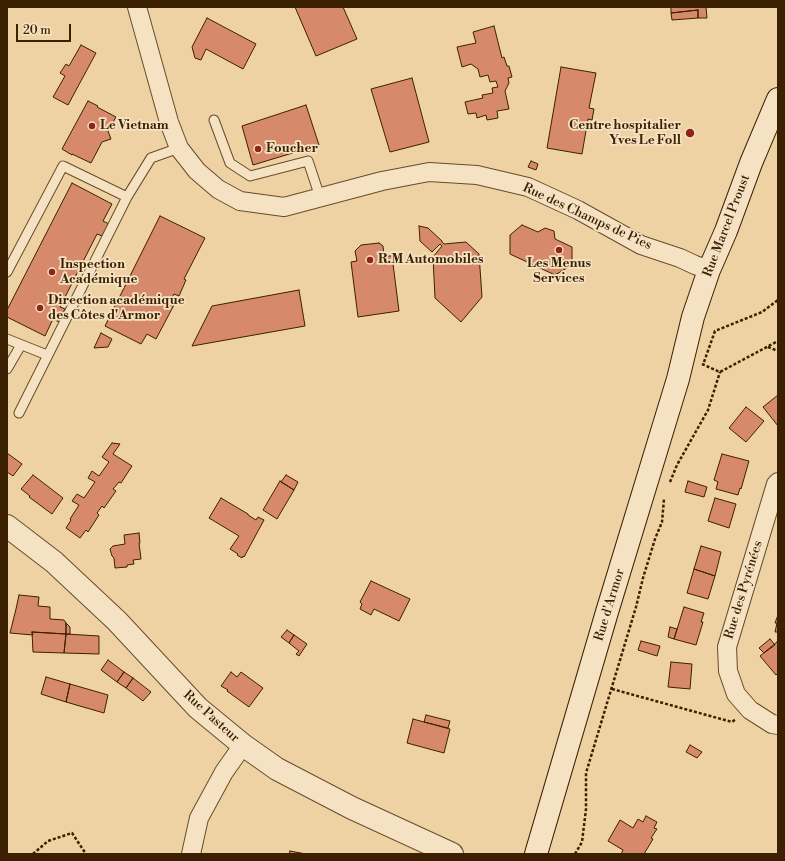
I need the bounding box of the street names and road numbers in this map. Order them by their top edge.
street label: Rue Marcel Proust [700,173,754,279]
street label: Rue des Champs de Pies [520,180,654,254]
street label: Rue des Pyrénées [722,539,766,641]
street label: Rue d'Armor [592,567,628,643]
street label: Rue Pasteur [180,688,242,746]

